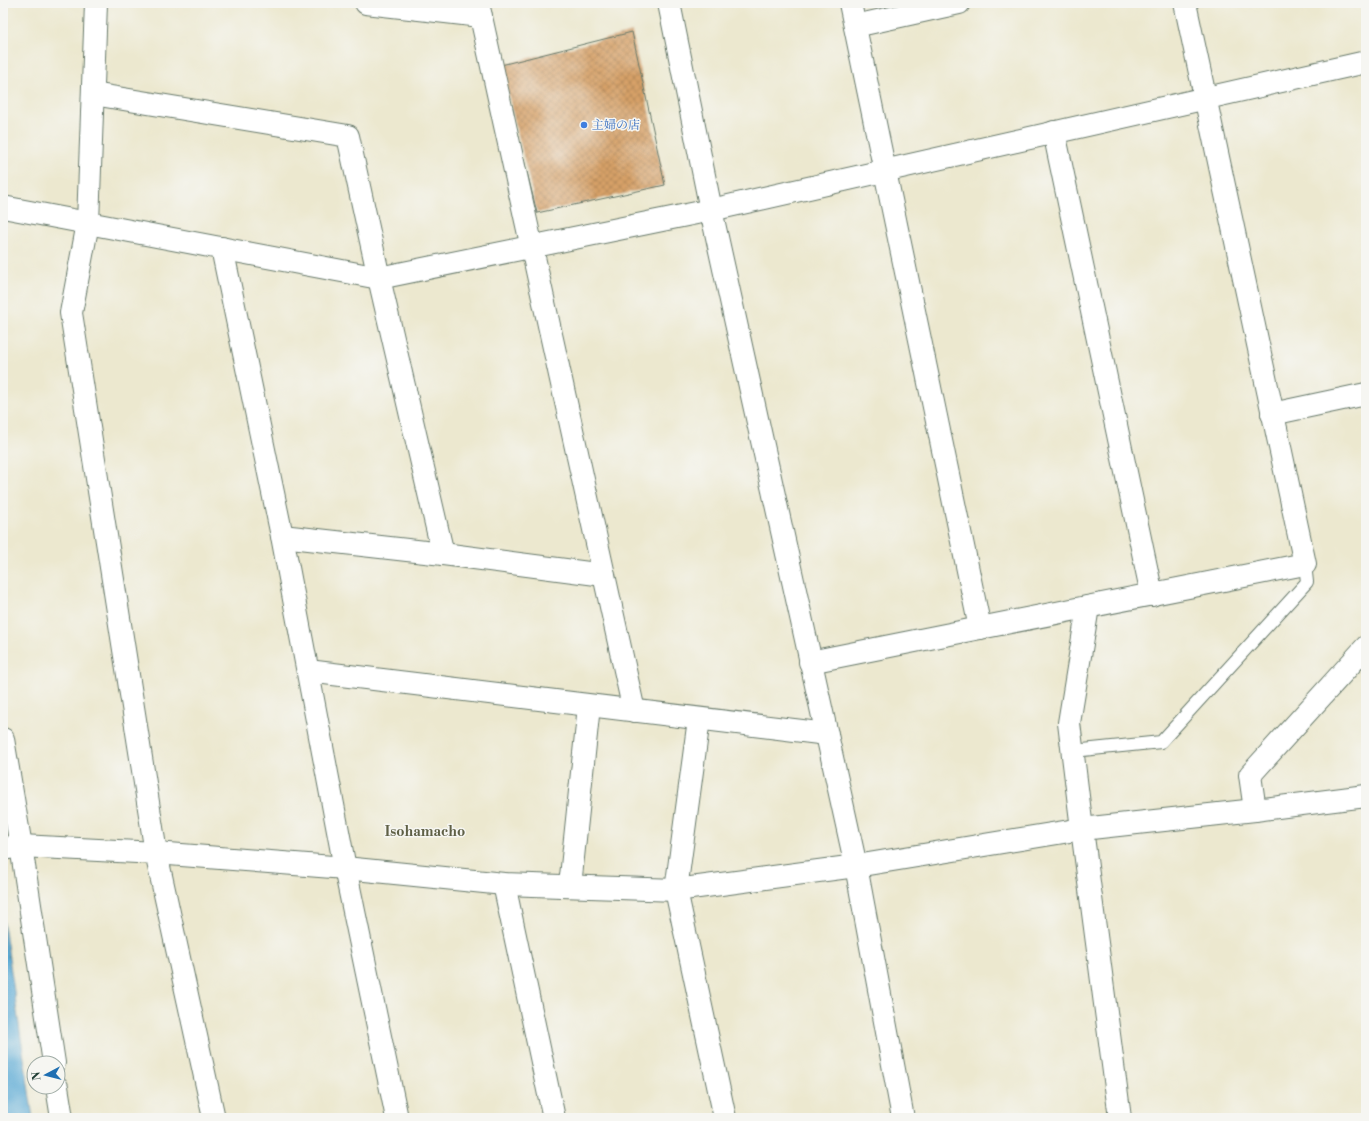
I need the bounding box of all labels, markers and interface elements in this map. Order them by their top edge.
place label: 主婦の店 [592,118,640,133]
marker: 主婦の店 [579,120,589,130]
district label: Isohamacho [385,823,465,841]
north arrow [26,1055,66,1095]
text: N [30,1071,45,1081]

